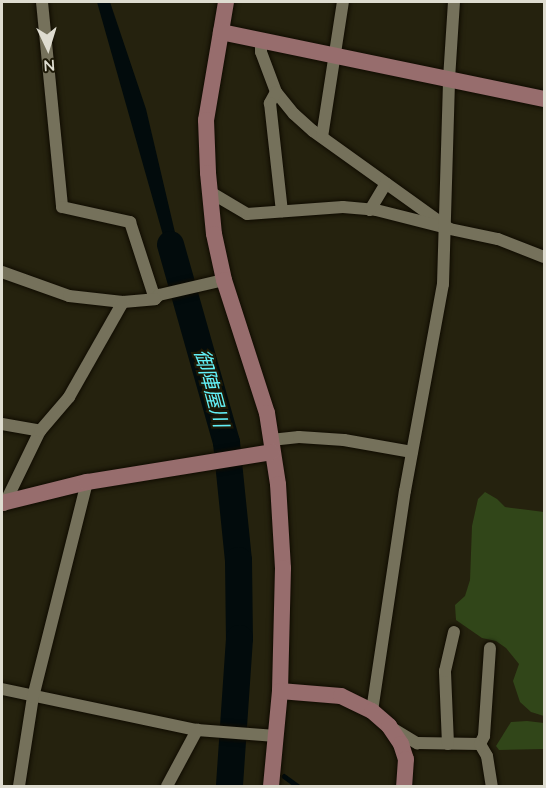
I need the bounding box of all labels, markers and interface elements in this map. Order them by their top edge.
north arrow [18,18,78,78]
text: N [43,56,56,76]
water label: 御陣屋川 [190,346,234,430]

